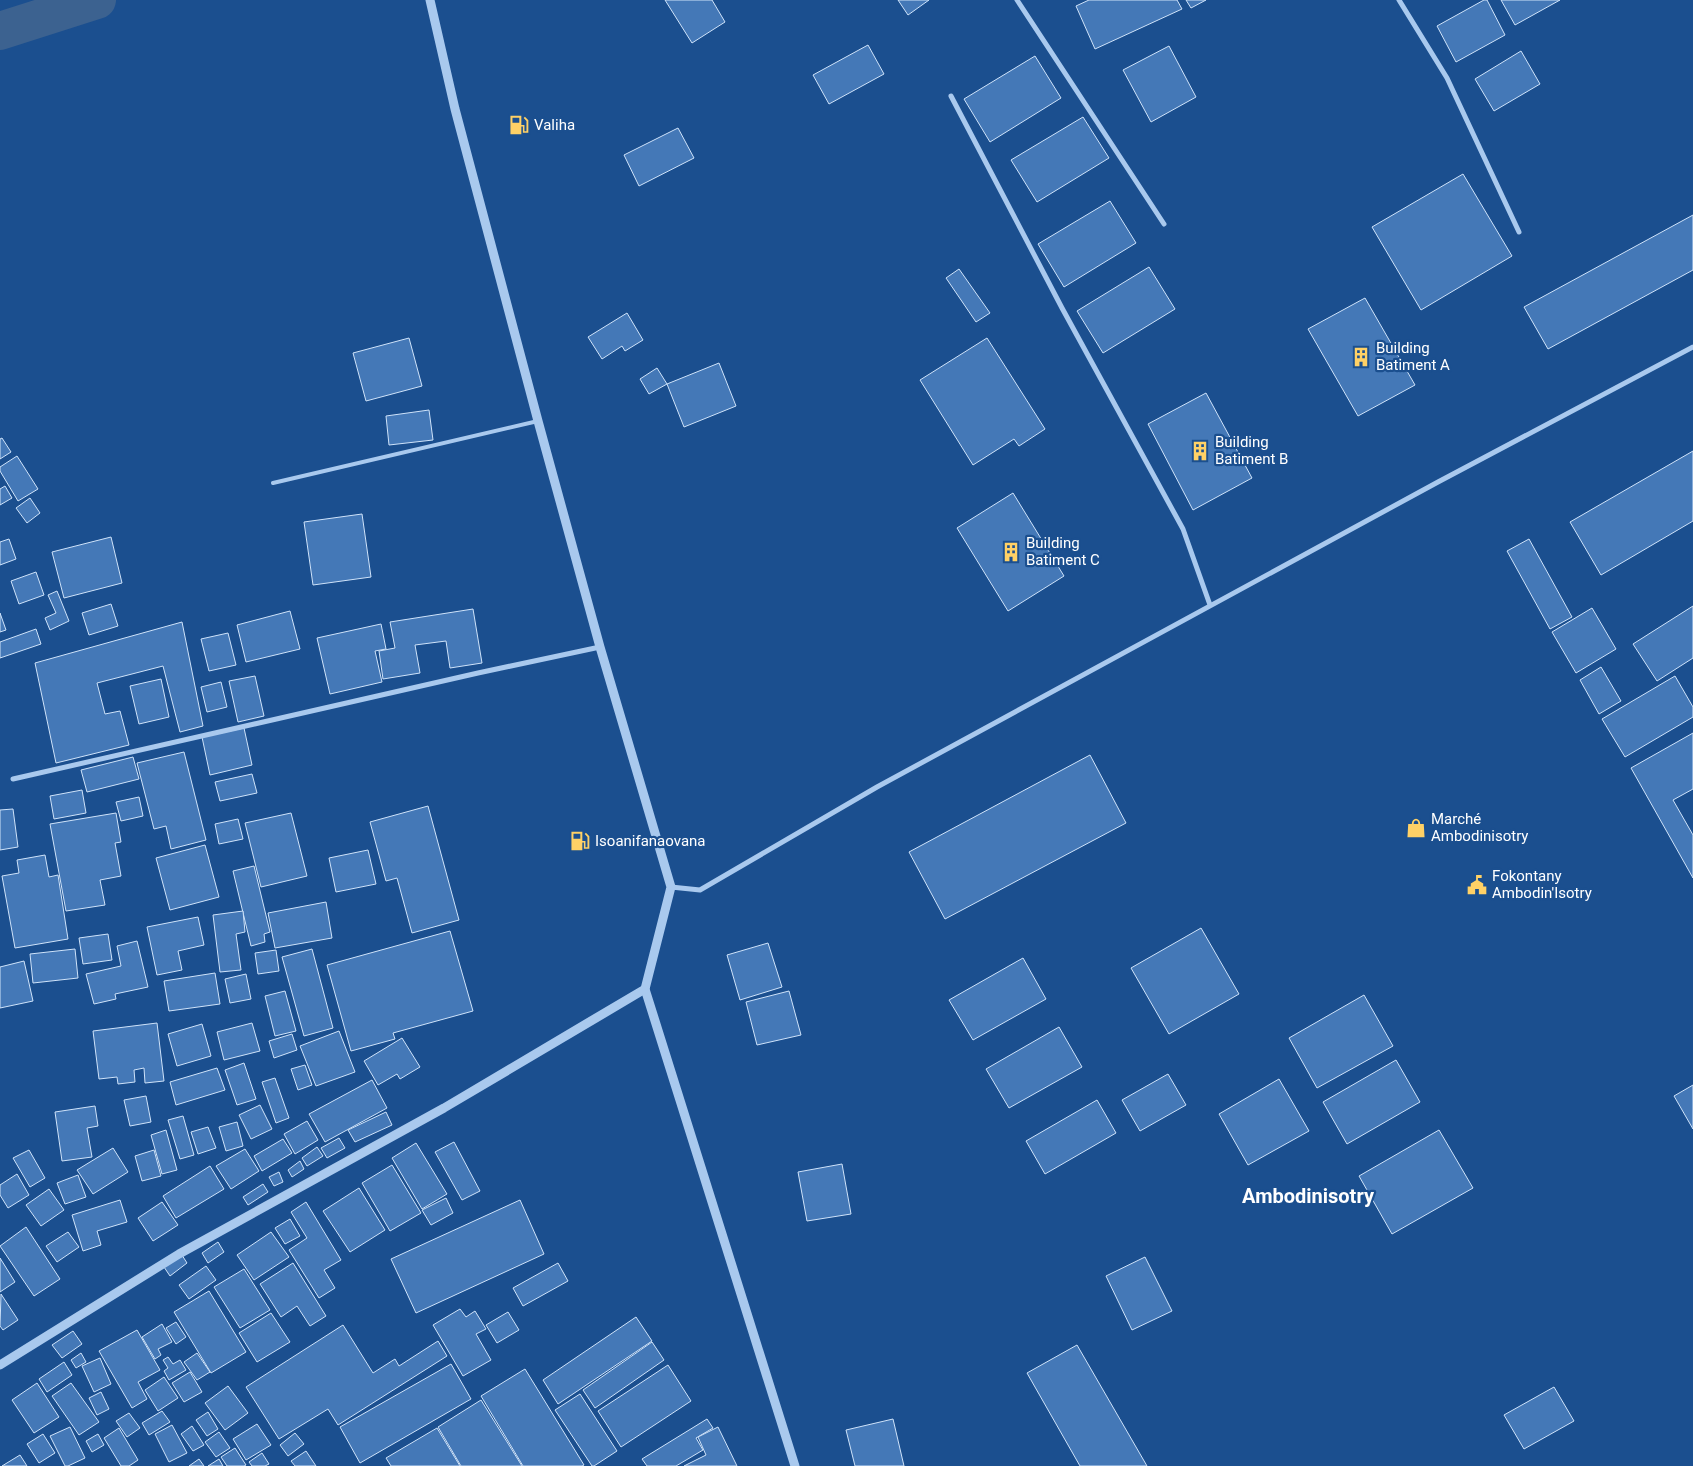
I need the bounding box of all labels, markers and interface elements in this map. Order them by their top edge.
fuel station icon: Valiha [508,114,530,136]
place label: Valiha [534,116,575,134]
place label: Building Batiment A [1376,339,1450,374]
building icon: Building Batiment A [1350,346,1372,368]
place label: Building Batiment B [1215,433,1288,468]
building icon: Building Batiment B [1189,440,1211,462]
place label: Building Batiment C [1026,534,1100,569]
building icon: Building Batiment C [1000,541,1022,563]
place label: Marché Ambodinisotry [1431,810,1528,845]
shop icon: Marché Ambodinisotry [1405,817,1427,839]
fuel station icon: Isoanifanaovana [569,830,591,852]
place label: Isoanifanaovana [595,832,706,850]
place label: Fokontany Ambodin'Isotry [1492,867,1592,902]
public building icon: Fokontany Ambodin'Isotry [1466,874,1488,896]
district label: Ambodinisotry [1242,1184,1375,1208]

